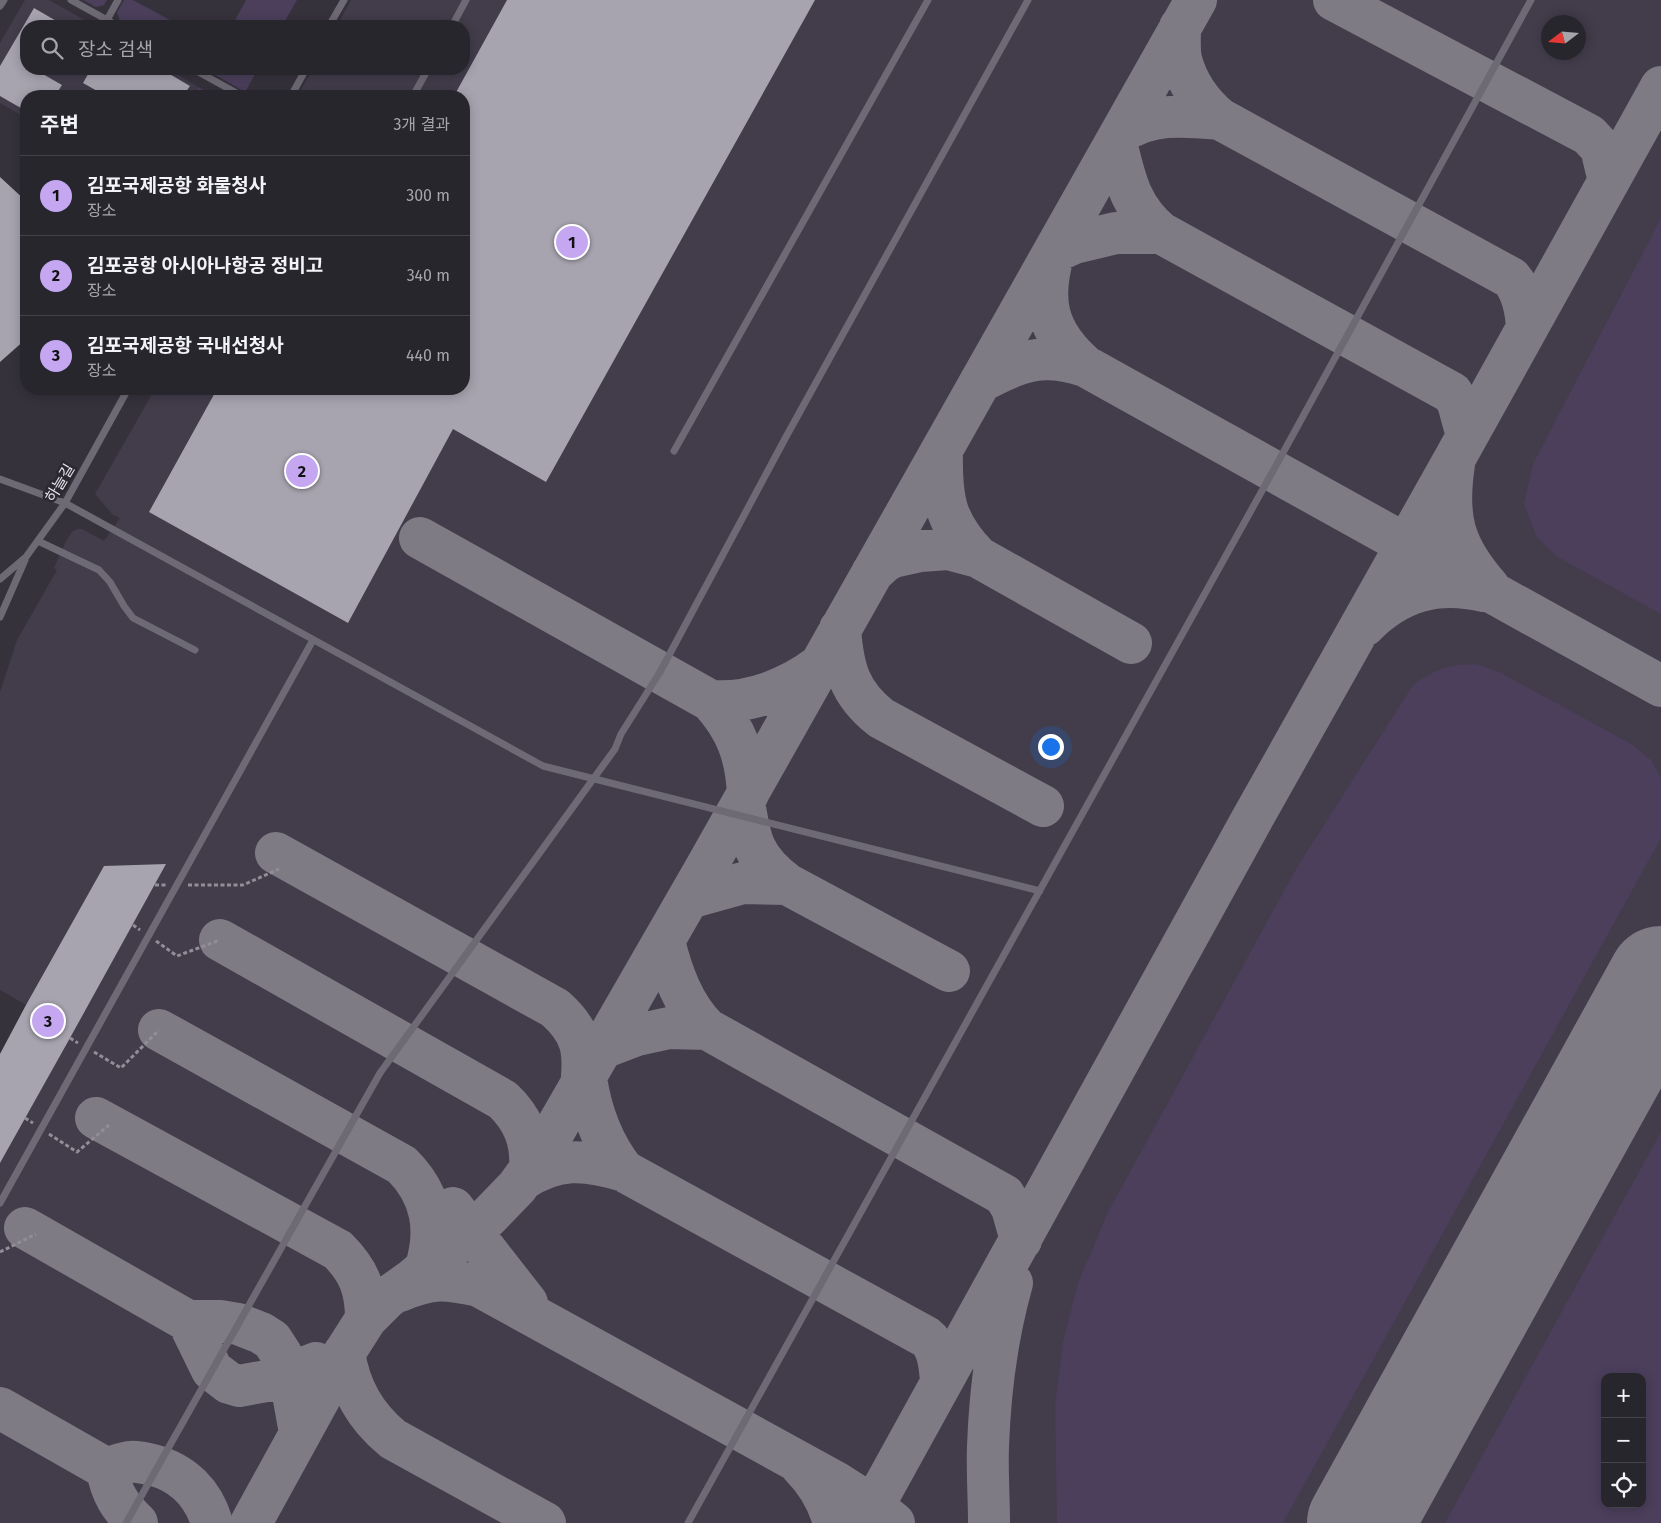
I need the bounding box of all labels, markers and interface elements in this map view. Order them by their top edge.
north arrow [1541,15,1586,60]
search box [20,20,470,75]
icon: search [38,34,66,62]
text: 장소 검색 [78,38,153,61]
text: 주변 [40,112,79,138]
text: 3개 결과 [394,115,450,134]
text: 김포국제공항 화물청사 [87,174,266,197]
text: 1 [52,186,60,205]
text: 300 m [406,186,450,205]
text: 장소 [87,201,116,220]
pin: 1 [556,223,588,261]
text: 김포공항 아시아나항공 정비고 [87,254,323,277]
text: 2 [52,266,60,285]
text: 340 m [407,266,450,285]
text: 장소 [87,281,116,300]
text: 김포국제공항 국내선청사 [87,334,284,357]
text: 3 [52,346,60,365]
text: 440 m [406,346,450,365]
text: 장소 [87,361,116,380]
pin: 2 [286,452,318,490]
street label: 하늘길 [42,461,78,505]
your location [1038,734,1064,760]
pin: 3 [32,1002,64,1040]
map controls [1601,1373,1646,1508]
button: + [1601,1373,1646,1418]
button: − [1601,1418,1646,1463]
button: locate [1601,1463,1646,1508]

